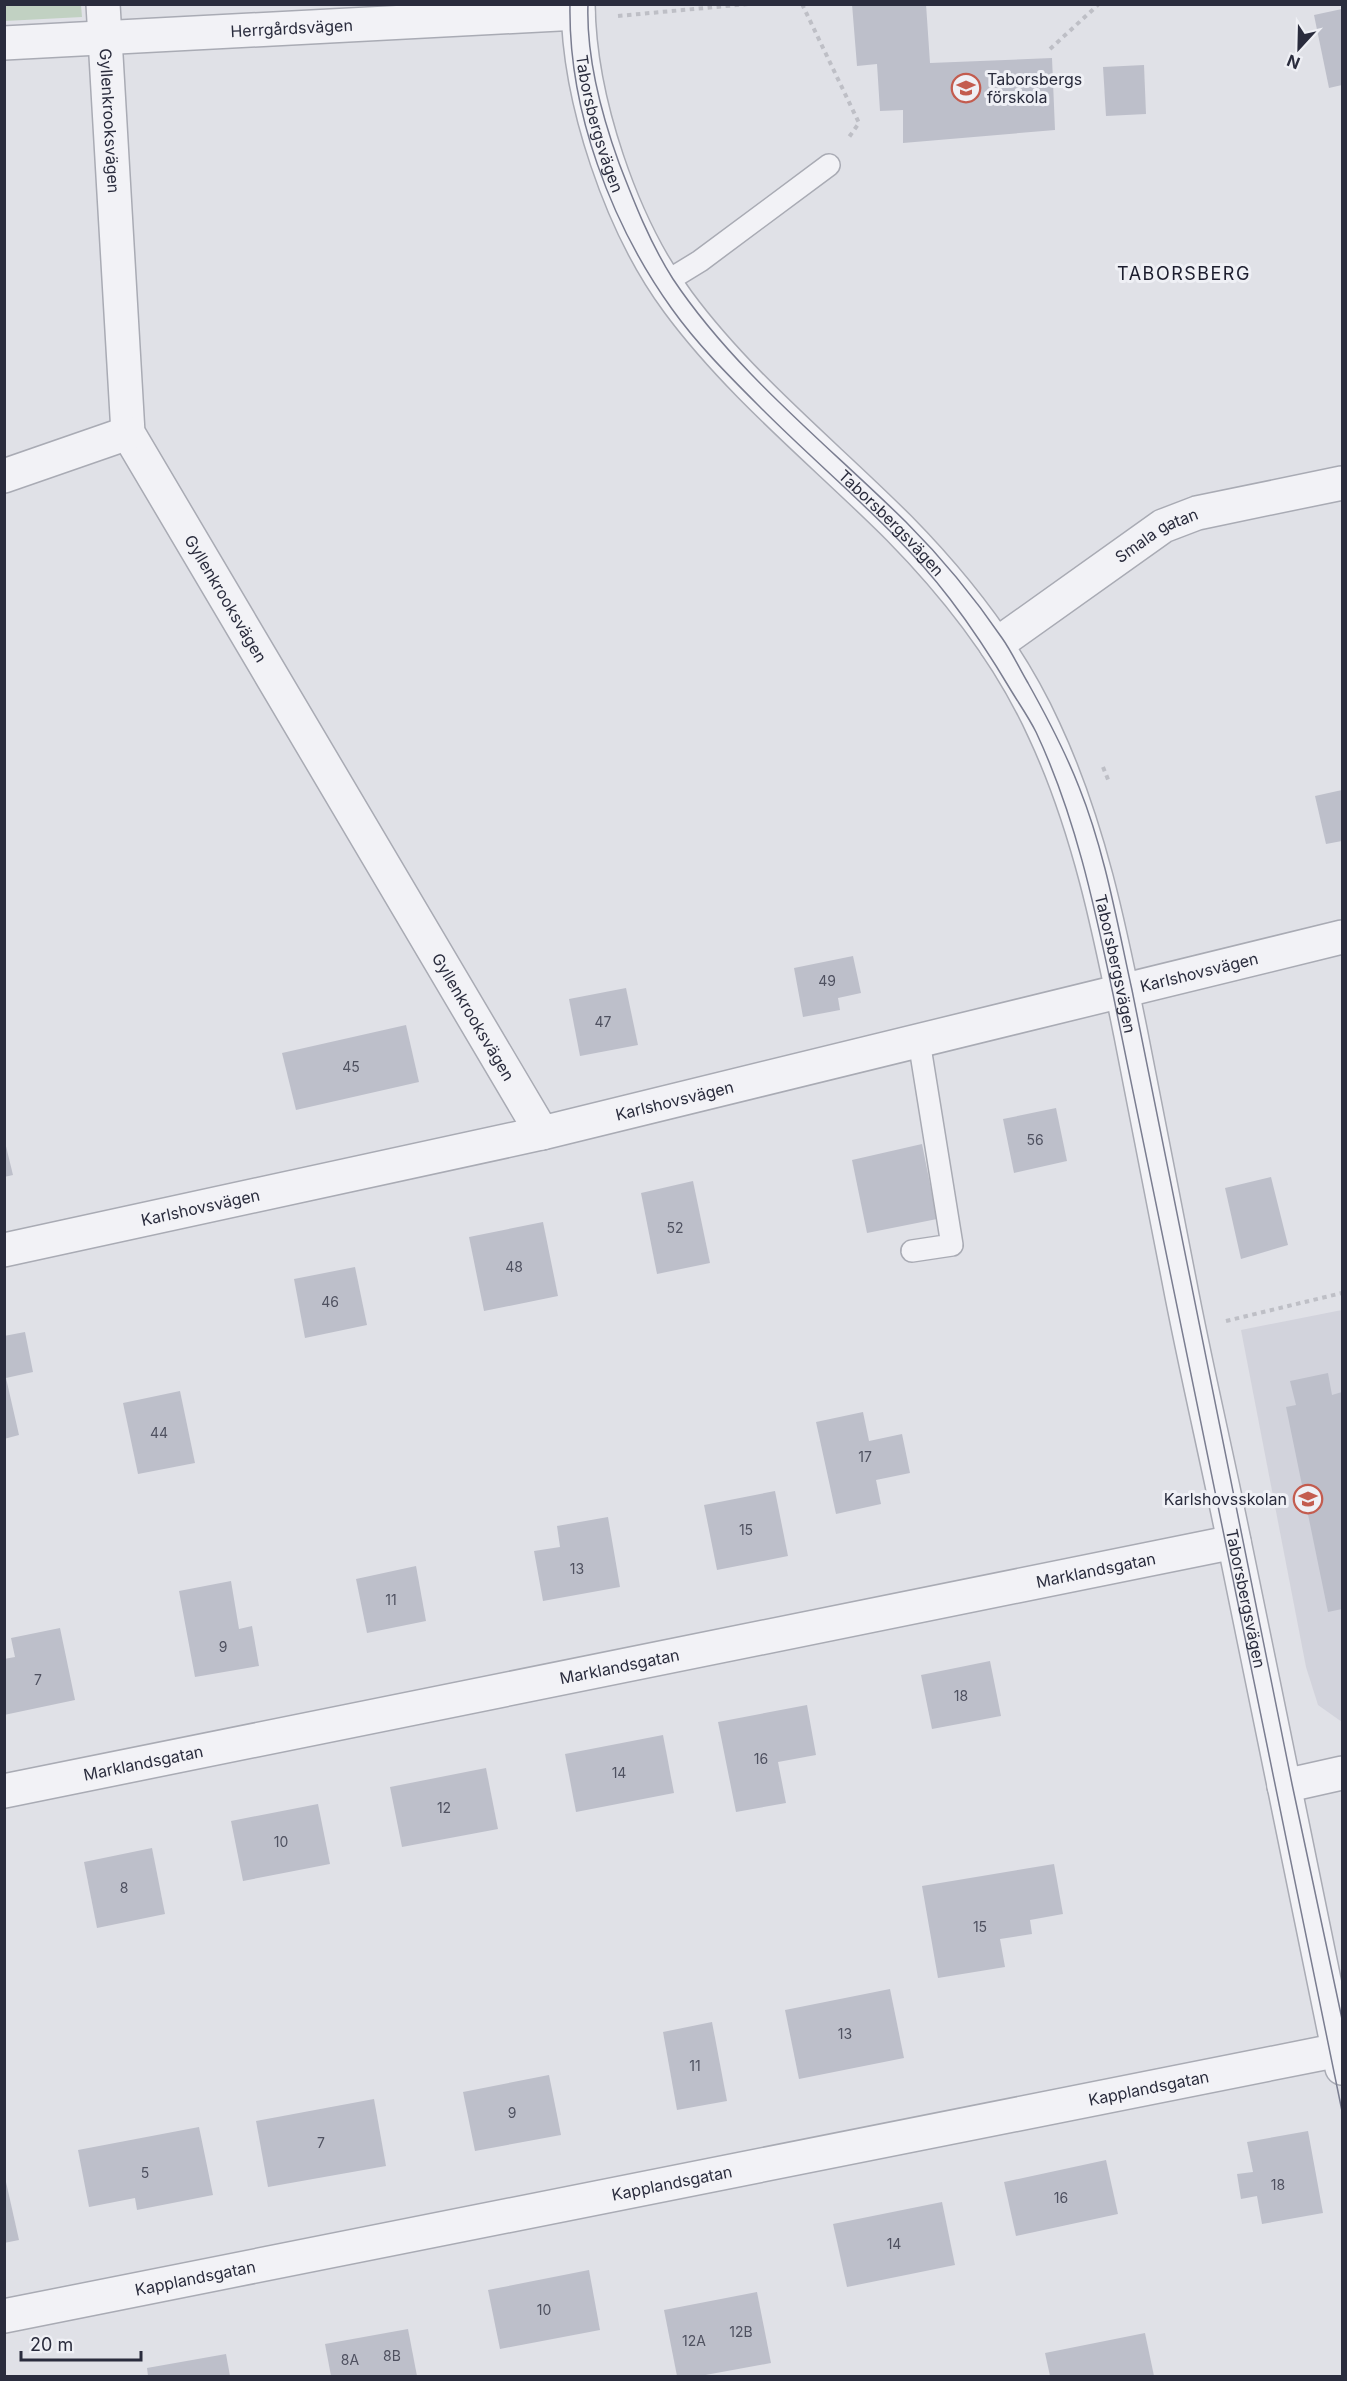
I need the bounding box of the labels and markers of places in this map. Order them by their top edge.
place label: Taborsbergs förskola [987,69,1082,107]
school or university icon: Taborsbergs förskola [950,72,982,104]
school or university icon: Karlshovsskolan [1292,1483,1324,1515]
place label: Karlshovsskolan [1164,1489,1287,1509]

